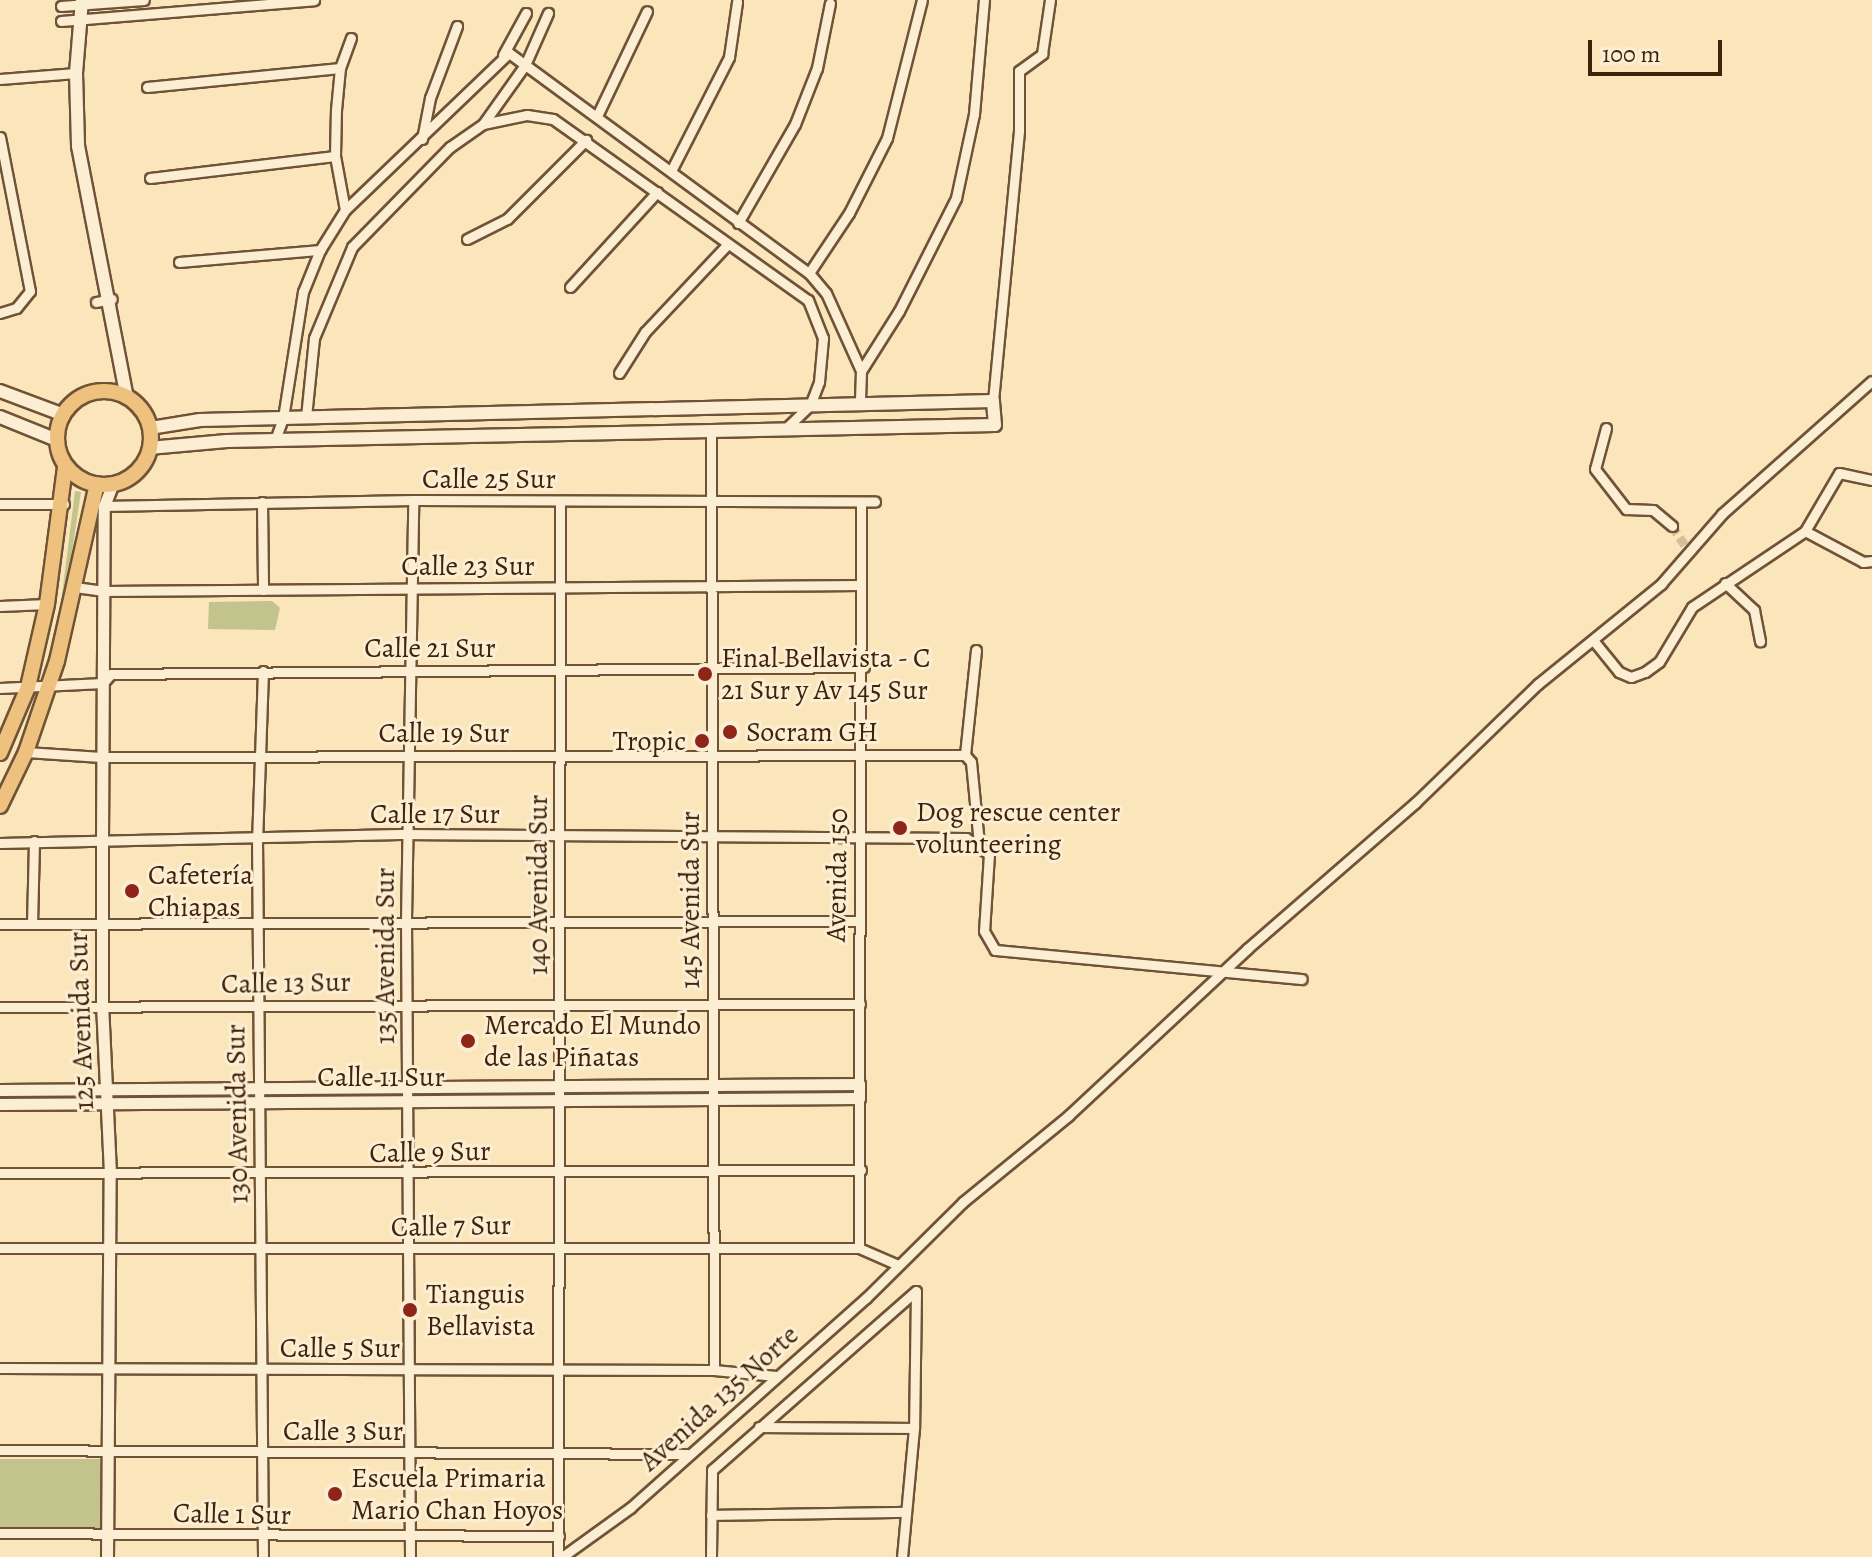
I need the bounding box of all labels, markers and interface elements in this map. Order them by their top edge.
scale bar [1592,24,1726,74]
text: 100 m [1602,38,1661,70]
street label: Calle 25 Sur [422,462,556,496]
street label: Calle 23 Sur [401,549,535,583]
street label: Calle 21 Sur [364,631,496,665]
place label: Final Bellavista - C 21 Sur y Av 145 Sur [721,641,932,707]
marker: Final Bellavista - C 21 Sur y Av 145 Sur [696,665,714,683]
place label: Socram GH [746,715,878,749]
street label: Calle 19 Sur [379,716,509,750]
marker: Socram GH [721,723,739,741]
place label: Tropic [613,724,686,758]
marker: Tropic [693,732,711,750]
street label: 140 Avenida Sur [521,795,555,975]
place label: Dog rescue center volunteering [916,795,1120,861]
street label: Calle 17 Sur [370,797,500,831]
street label: Avenida 150 [819,808,855,942]
street label: 145 Avenida Sur [673,811,707,989]
marker: Dog rescue center volunteering [891,819,909,837]
place label: Cafetería Chiapas [148,858,253,924]
street label: 135 Avenida Sur [368,868,402,1044]
marker: Cafetería Chiapas [123,882,141,900]
street label: 125 Avenida Sur [61,931,101,1111]
street label: Calle 13 Sur [221,965,351,1001]
place label: Mercado El Mundo de las Piñatas [484,1008,701,1074]
street label: 130 Avenida Sur [219,1024,255,1204]
marker: Mercado El Mundo de las Piñatas [459,1032,477,1050]
street label: Calle 11 Sur [317,1060,445,1094]
street label: Calle 9 Sur [369,1134,491,1170]
street label: Calle 7 Sur [391,1208,511,1244]
place label: Tianguis Bellavista [426,1277,535,1343]
marker: Tianguis Bellavista [401,1301,419,1319]
street label: Avenida 135 Norte [633,1318,805,1478]
street label: Calle 5 Sur [280,1331,400,1365]
street label: Calle 3 Sur [283,1414,403,1448]
place label: Escuela Primaria Mario Chan Hoyos [351,1461,563,1527]
marker: Escuela Primaria Mario Chan Hoyos [326,1485,344,1503]
street label: Calle 1 Sur [173,1496,291,1532]

